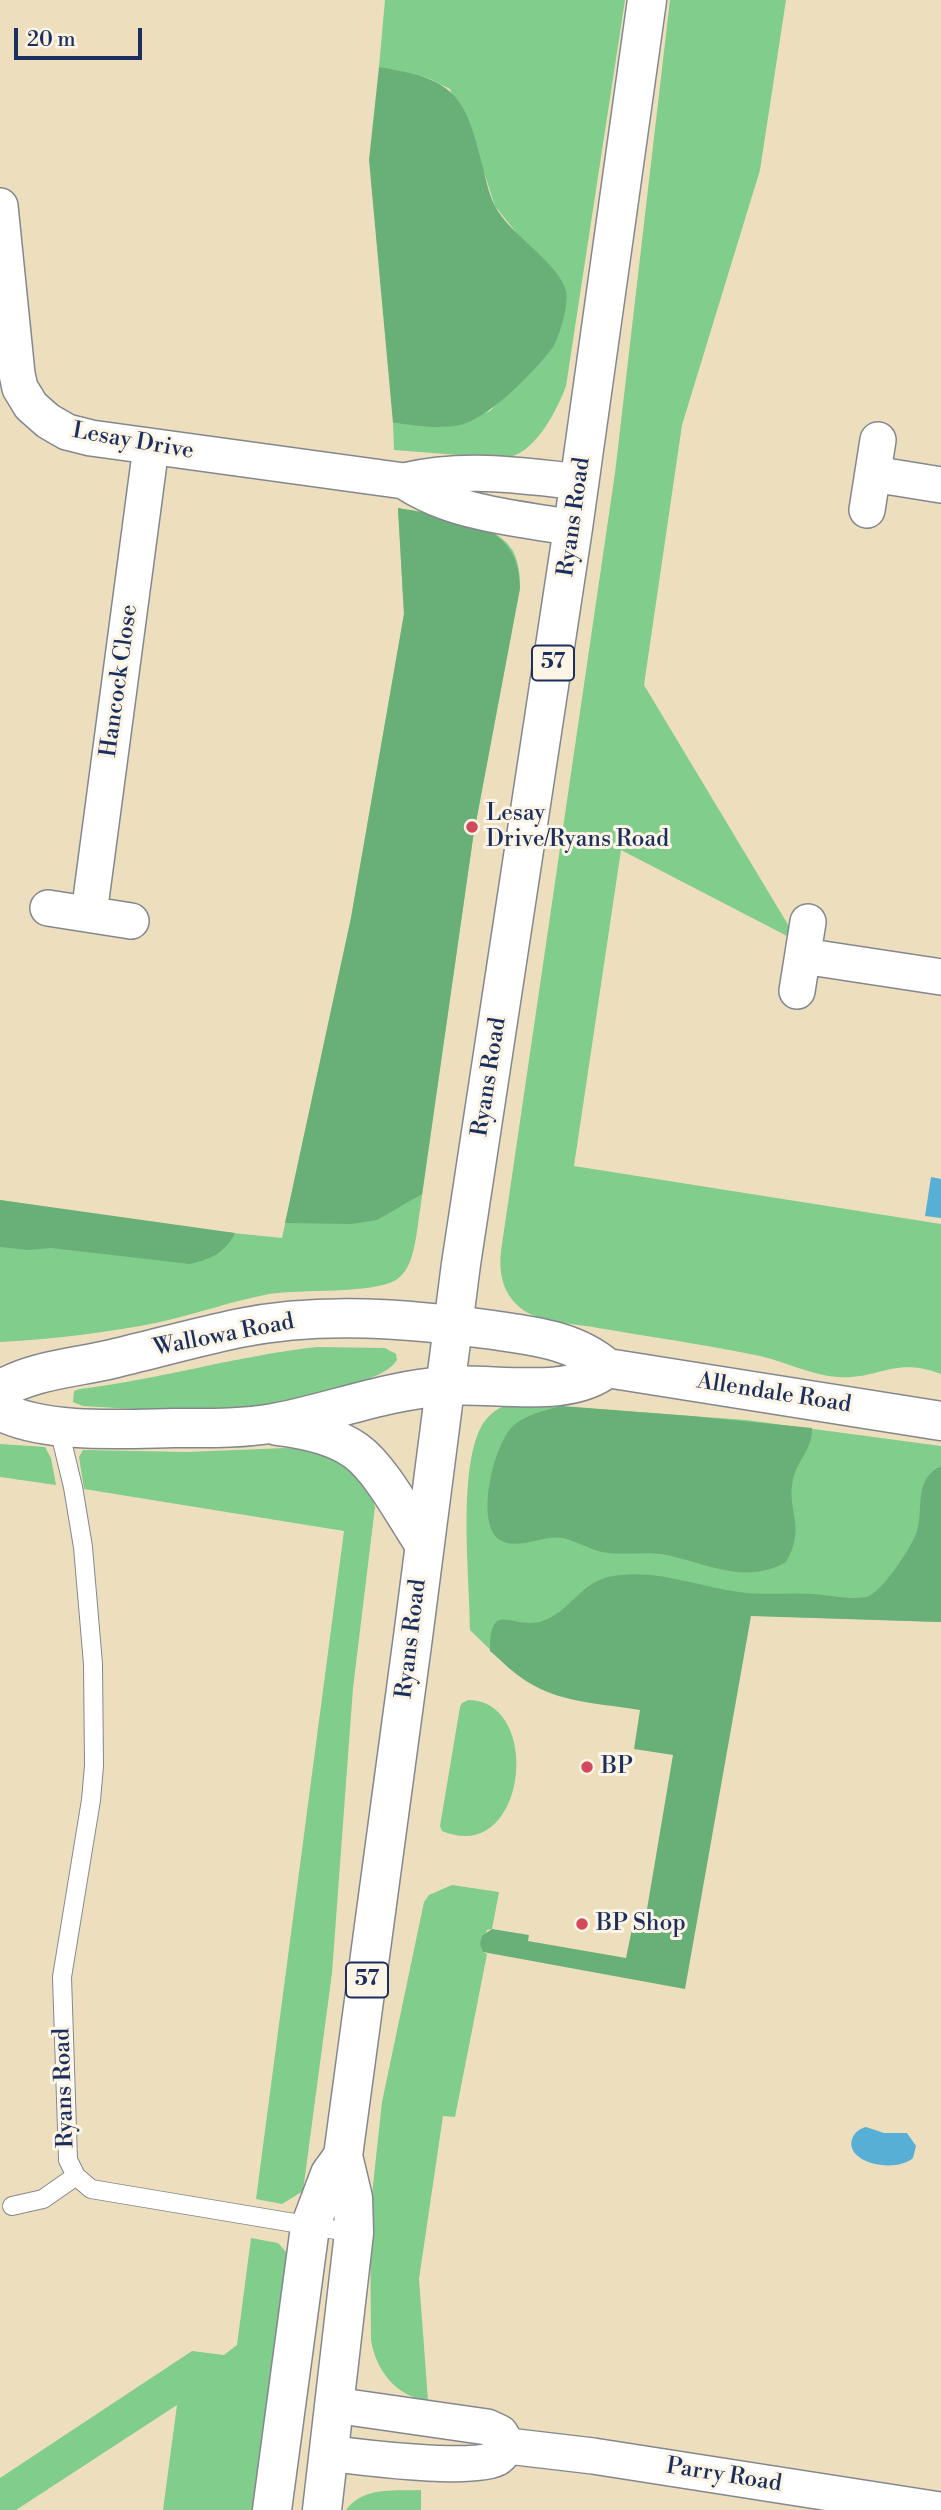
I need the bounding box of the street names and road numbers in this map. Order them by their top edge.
street label: Lesay Drive [70,418,196,466]
street label: Ryans Road [553,456,597,578]
street label: Hancock Close [96,603,144,759]
road number: 57 [532,646,574,680]
street label: Ryans Road [467,1015,513,1139]
street label: Wallowa Road [151,1309,297,1363]
street label: Allendale Road [695,1368,853,1420]
street label: Ryans Road [391,1578,433,1700]
road number: 57 [346,1962,388,1997]
street label: Ryans Road [49,2027,81,2149]
street label: Parry Road [664,2453,784,2499]

